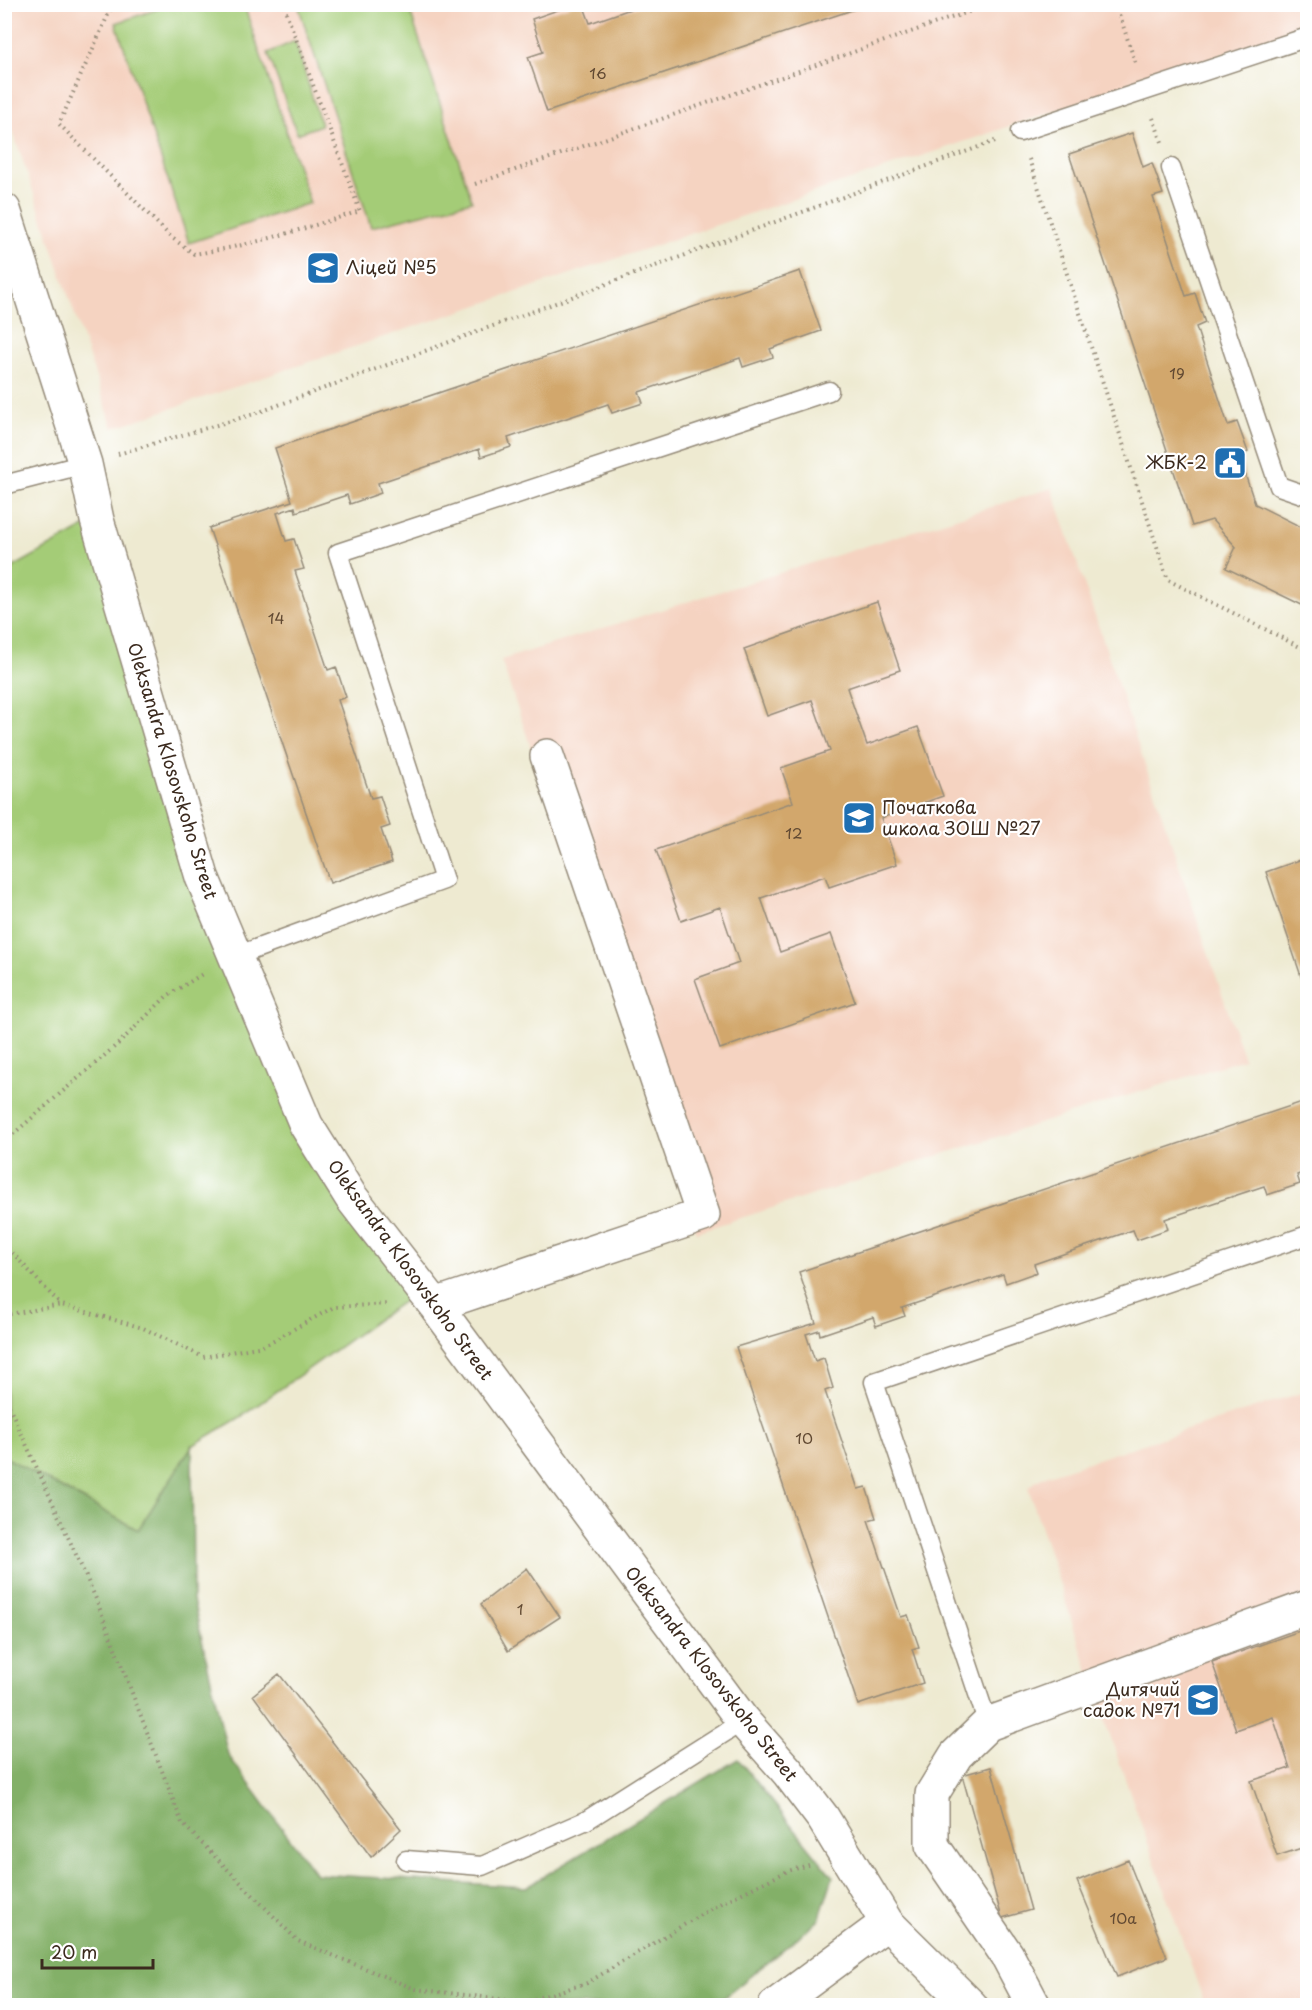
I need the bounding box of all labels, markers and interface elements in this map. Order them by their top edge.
house number: 16 [589,61,607,84]
school or university icon: Ліцей №5 [305,250,341,286]
place label: Ліцей №5 [346,253,437,280]
house number: 19 [1169,361,1185,384]
public building icon: ЖБК-2 [1212,445,1248,481]
place label: ЖБК-2 [1145,448,1207,475]
house number: 14 [268,606,284,629]
street label: Oleksandra Klosovskoho Street [121,639,225,902]
place label: Початкова школа ЗОШ №27 [882,793,1041,841]
school or university icon: Початкова школа ЗОШ №27 [841,800,877,836]
house number: 12 [785,821,803,844]
street label: Oleksandra Klosovskoho Street [322,1153,501,1385]
house number: 10 [795,1426,813,1449]
street label: Oleksandra Klosovskoho Street [619,1560,805,1787]
house number: 1 [517,1597,523,1620]
place label: Дитячий садок №71 [1083,1675,1180,1723]
school or university icon: Дитячий садок №71 [1185,1682,1221,1718]
house number: 10а [1109,1906,1137,1929]
scale bar [42,1932,153,1970]
text: 20 m [51,1938,97,1965]

